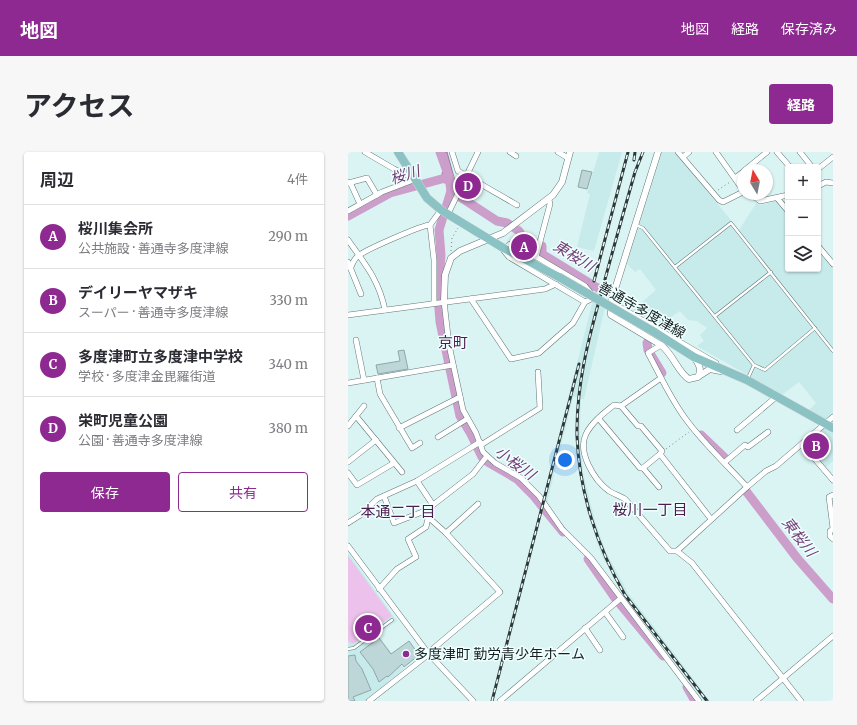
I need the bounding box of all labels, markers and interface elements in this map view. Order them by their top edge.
text: 地図 [20,18,58,42]
text: 地図 [681,20,709,38]
text: 経路 [731,20,759,38]
text: 保存済み [781,20,837,38]
button: 経路 [769,84,833,124]
text: アクセス [24,88,135,124]
water label: 桜川 [388,160,424,188]
north arrow [737,164,773,200]
map controls [785,164,821,272]
button: + [785,164,821,200]
text: 周辺 [40,169,74,191]
text: 4件 [287,171,308,188]
pin: D [455,171,481,201]
button: − [785,200,821,236]
text: 桜川集会所 [78,219,153,238]
text: A [48,228,58,245]
text: 290 m [268,228,308,245]
pin: A [511,232,537,262]
water label: 東桜川 [550,236,600,276]
button: layers [785,236,821,272]
text: 公共施設 · 善通寺多度津線 [78,240,229,257]
street label: 善通寺多度津線 [595,278,689,342]
text: デイリーヤマザキ [78,283,198,302]
text: B [48,292,58,309]
text: 330 m [269,292,308,309]
text: スーパー · 善通寺多度津線 [78,304,229,321]
district label: 京町 [438,333,468,352]
text: 多度津町立多度津中学校 [78,347,243,366]
text: C [49,356,57,373]
text: 340 m [269,356,308,373]
text: 学校 · 多度津金毘羅街道 [78,368,216,385]
text: 栄町児童公園 [78,411,168,430]
text: D [48,420,58,437]
text: 380 m [269,420,308,437]
pin: B [803,431,829,461]
text: 公園 · 善通寺多度津線 [78,432,203,449]
water label: 小桜川 [492,442,541,485]
your location [555,450,575,470]
button: 保存 [40,472,170,512]
button: 共有 [178,472,308,512]
district label: 桜川一丁目 [612,500,688,519]
district label: 本通二丁目 [360,502,436,521]
water label: 東桜川 [778,513,822,562]
pin: C [355,613,381,643]
place label: 多度津町 勤労青少年ホーム [414,645,585,663]
marker: 多度津町 勤労青少年ホーム [401,649,411,659]

